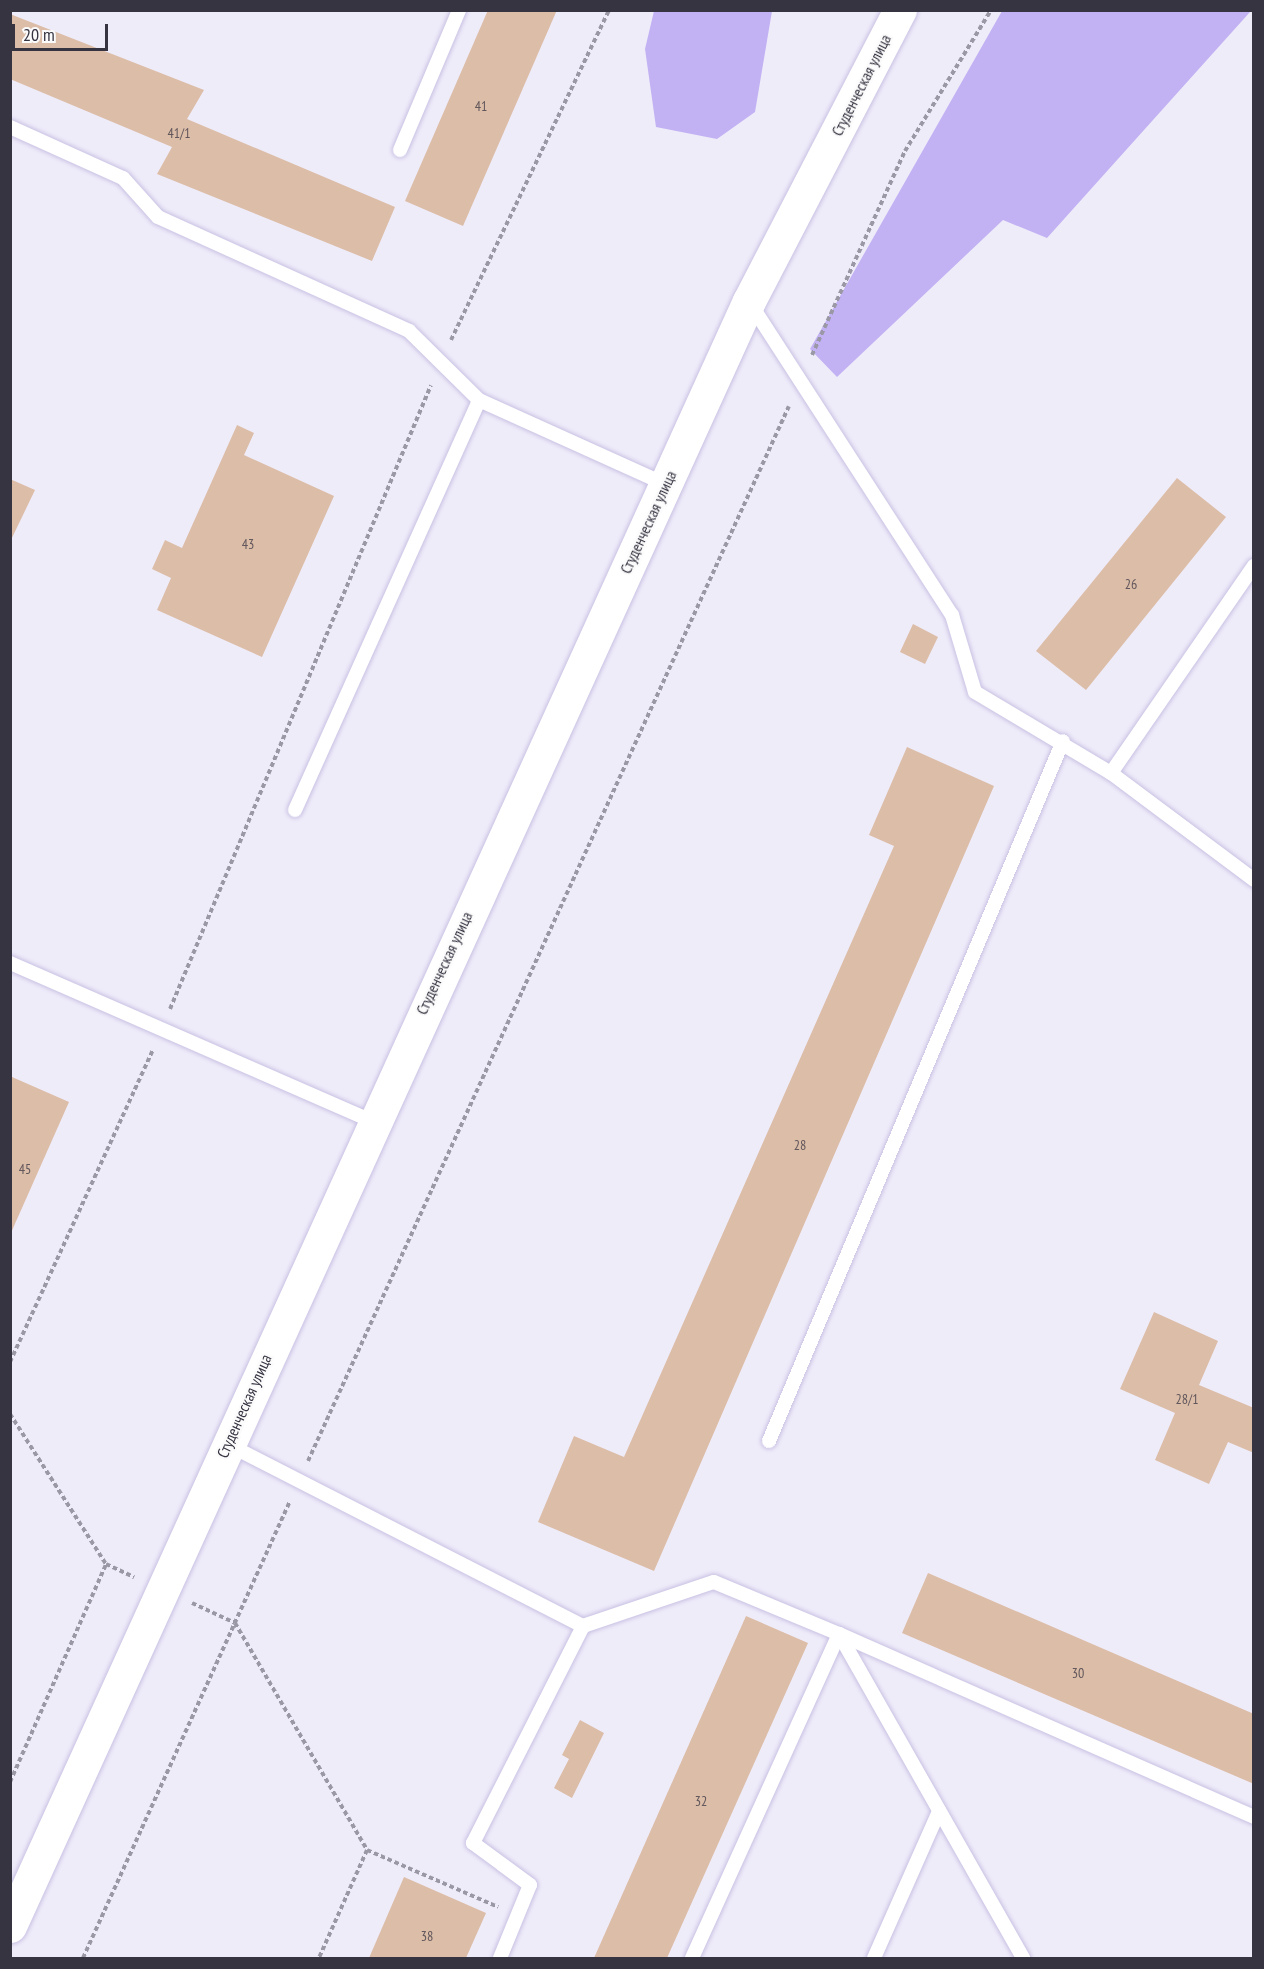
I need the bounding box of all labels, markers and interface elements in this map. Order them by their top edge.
scale bar [15,12,111,50]
text: 20 m [23,23,55,46]
street label: Студенческая улица [827,31,895,139]
house number: 41 [475,98,487,114]
house number: 41/1 [167,125,191,141]
street label: Студенческая улица [616,467,680,577]
house number: 43 [242,536,254,552]
house number: 26 [1125,576,1137,592]
street label: Студенческая улица [412,908,476,1018]
house number: 28 [794,1137,806,1153]
house number: 45 [19,1161,31,1177]
street label: Студенческая улица [213,1351,275,1461]
house number: 28/1 [1175,1391,1199,1407]
house number: 30 [1072,1665,1084,1681]
house number: 32 [695,1793,707,1809]
house number: 38 [421,1928,433,1944]

